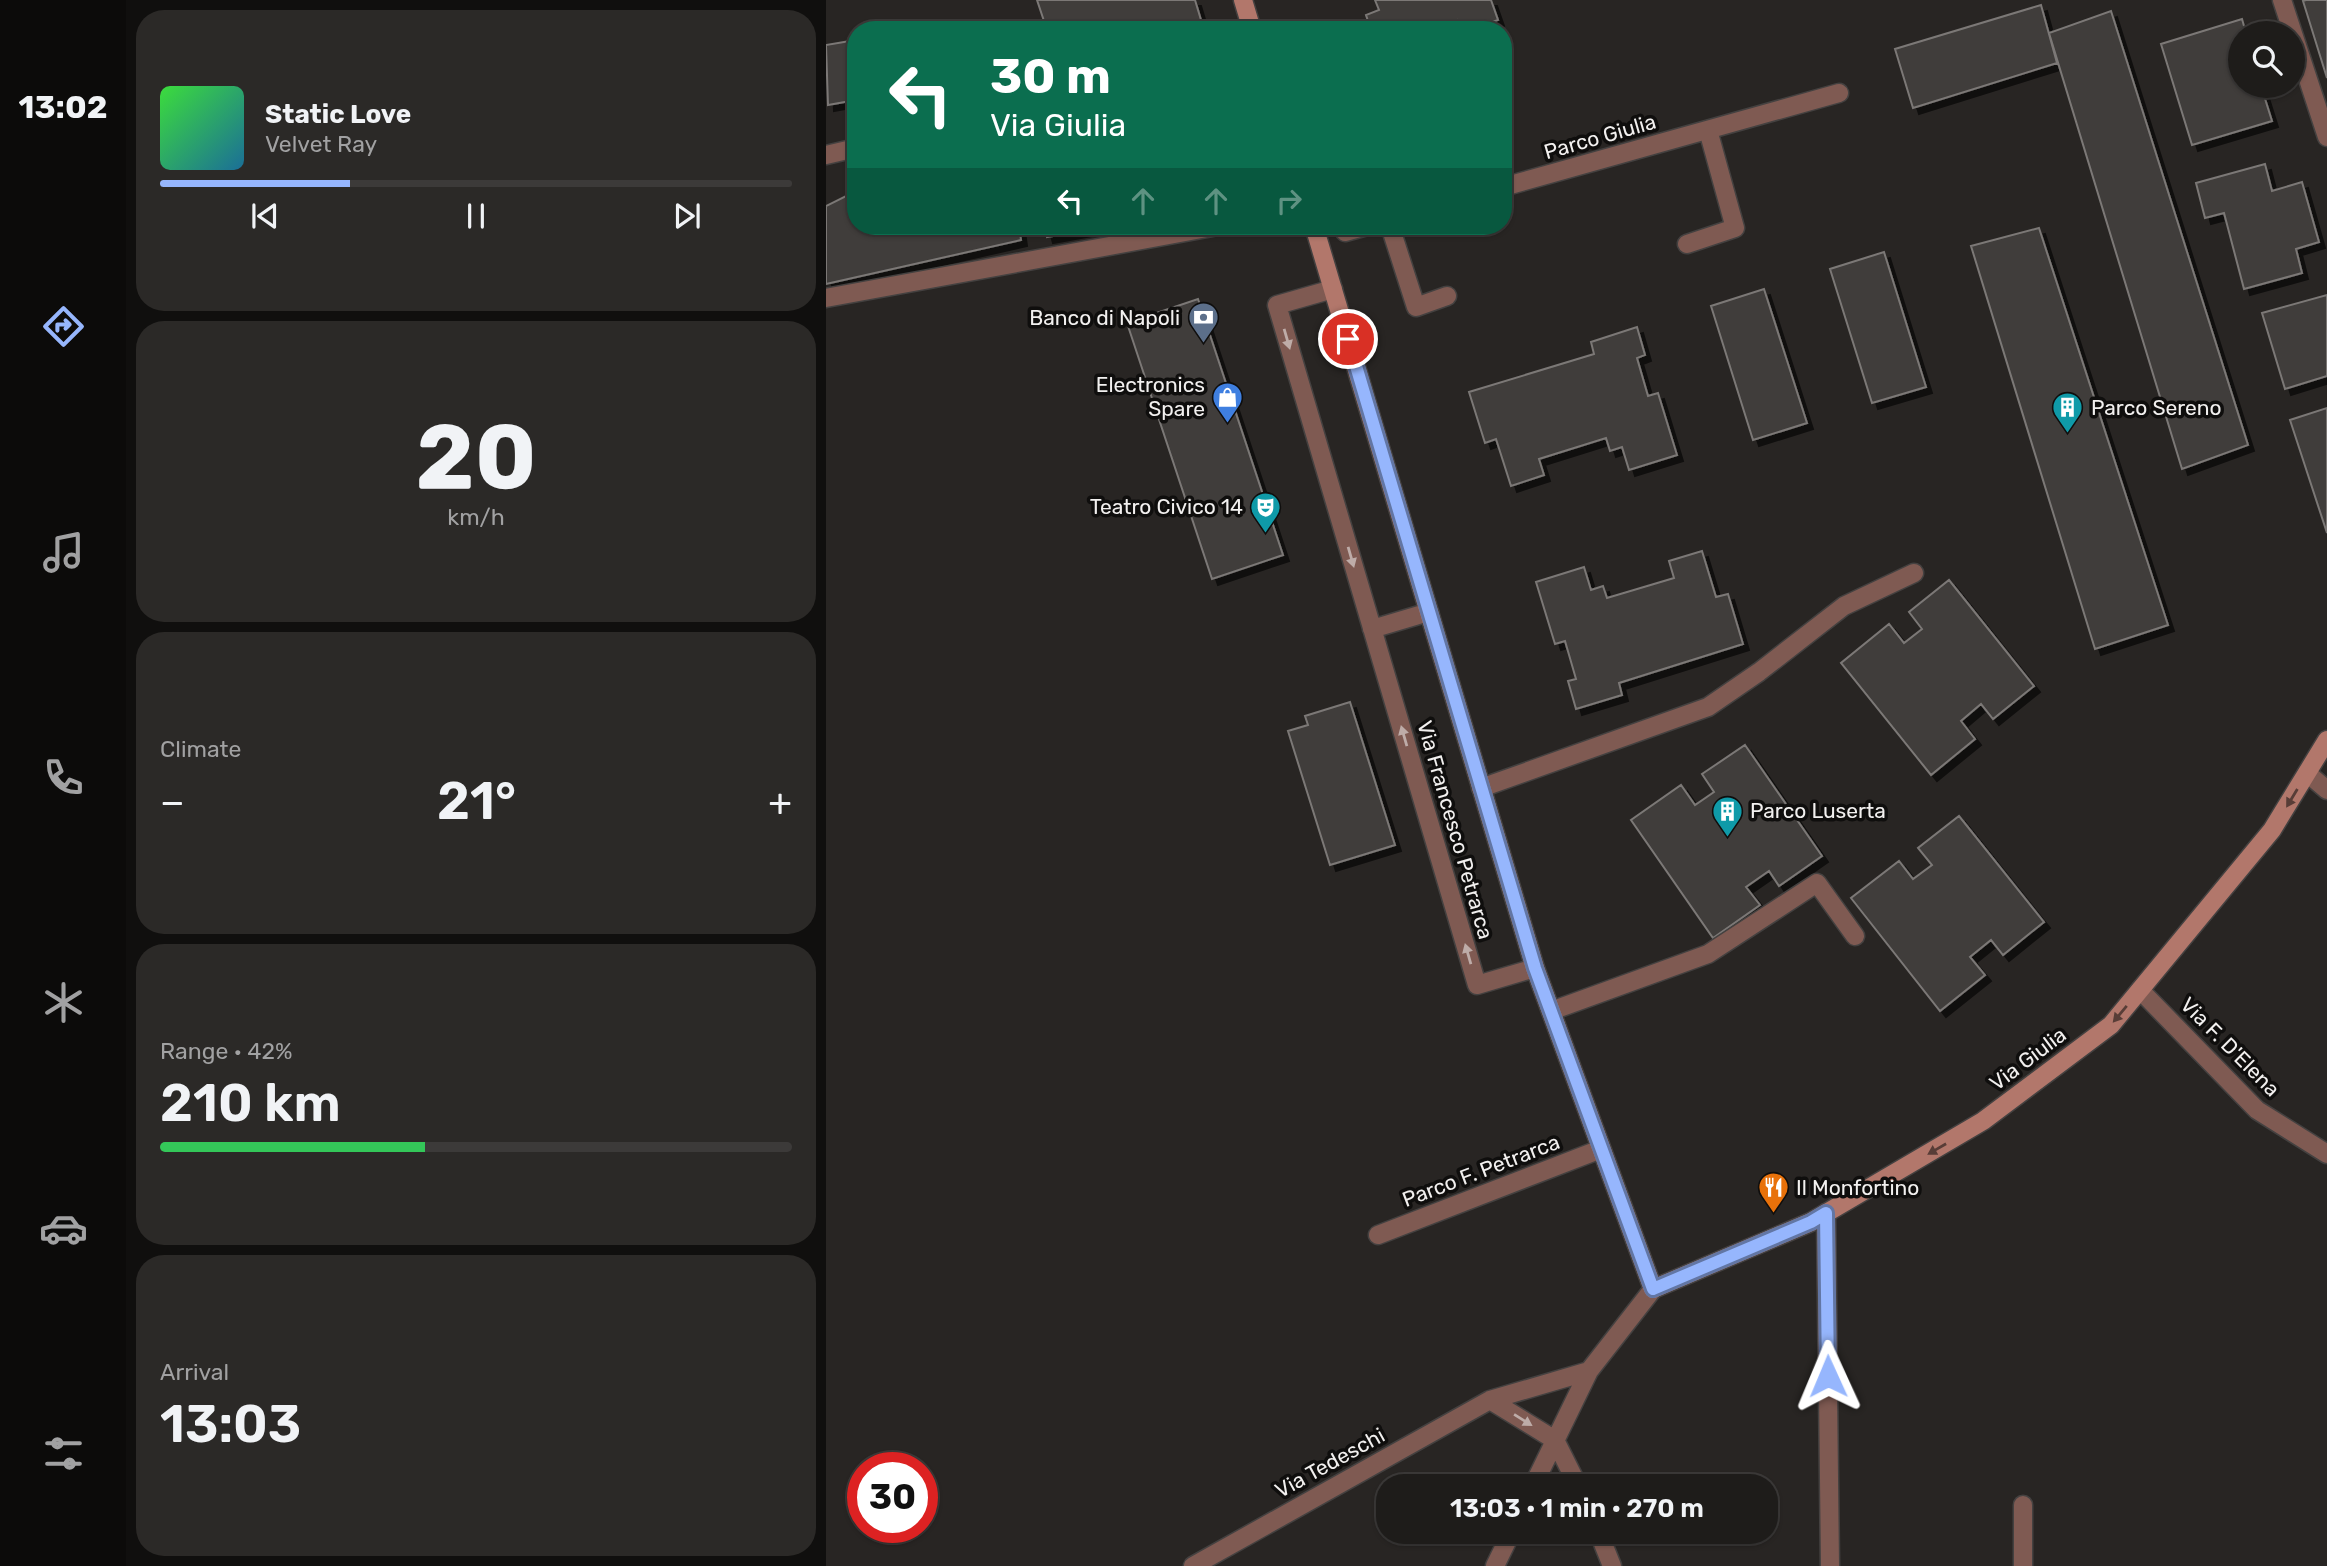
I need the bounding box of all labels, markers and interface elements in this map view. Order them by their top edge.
map controls [2228,21,2305,98]
button: search [2228,21,2305,98]
text: 30 m [990,47,1111,105]
icon: left [875,49,966,140]
text: 13:02 [19,88,107,126]
text: Static Love [265,99,411,130]
text: Via Giulia [990,106,1126,144]
street label: Parco Giulia [1541,109,1659,164]
text: Velvet Ray [265,130,377,158]
icon: left [1051,182,1089,220]
icon: ahead [1124,182,1162,220]
icon: ahead [1197,182,1235,220]
icon: right [1270,182,1308,220]
icon: previous [246,197,284,235]
icon: pause [457,197,495,235]
icon: next [668,197,706,235]
bank icon: Banco di Napoli [1186,301,1220,345]
icon: directions [39,302,88,351]
place label: Banco di Napoli [1029,305,1180,330]
pin [1318,309,1378,369]
icon: arrive [1329,320,1367,358]
one-way arrow [1283,328,1293,349]
place label: Electronics Spare [1096,372,1205,421]
shop icon: Electronics Spare [1211,380,1245,424]
building icon: Parco Sereno [2051,391,2085,435]
place label: Parco Sereno [2091,395,2222,420]
text: 20 [415,403,537,511]
theatre icon: Teatro Civico 14 [1249,490,1283,534]
place label: Teatro Civico 14 [1090,494,1243,519]
text: km/h [447,503,505,531]
icon: music [39,528,88,577]
one-way arrow [1347,547,1357,568]
street label: Via Francesco Petrarca [1412,718,1499,942]
one-way arrow [1398,725,1408,746]
text: Climate [160,735,241,763]
icon: phone [39,753,88,802]
text: 21° [437,770,516,832]
text: − [160,779,185,825]
text: + [768,779,792,825]
one-way arrow [2285,789,2298,808]
building icon: Parco Luserta [1710,794,1744,838]
place label: Parco Luserta [1750,798,1886,823]
one-way arrow [1463,944,1473,965]
icon: climate [39,978,88,1027]
street label: Via F. D'Elena [2176,992,2285,1101]
one-way arrow [2112,1005,2127,1023]
street label: Via Giulia [1985,1022,2071,1095]
text: Range · 42% [160,1037,292,1065]
text: 210 km [160,1072,341,1134]
street label: Parco F. Petrarca [1399,1129,1563,1212]
one-way arrow [1927,1142,1946,1155]
restaurant icon: Il Monfortino [1756,1171,1790,1215]
place label: Il Monfortino [1796,1175,1919,1200]
icon: car [39,1204,88,1253]
position arrow [1791,1339,1865,1413]
text: Arrival [160,1358,229,1386]
text: 13:03 [160,1393,301,1455]
one-way arrow [1513,1414,1532,1426]
street label: Via Tedeschi [1271,1422,1389,1503]
icon: filters [39,1429,88,1478]
speed limit sign: 30 [847,1452,938,1543]
text: 13:03 · 1 min · 270 m [1450,1493,1704,1524]

